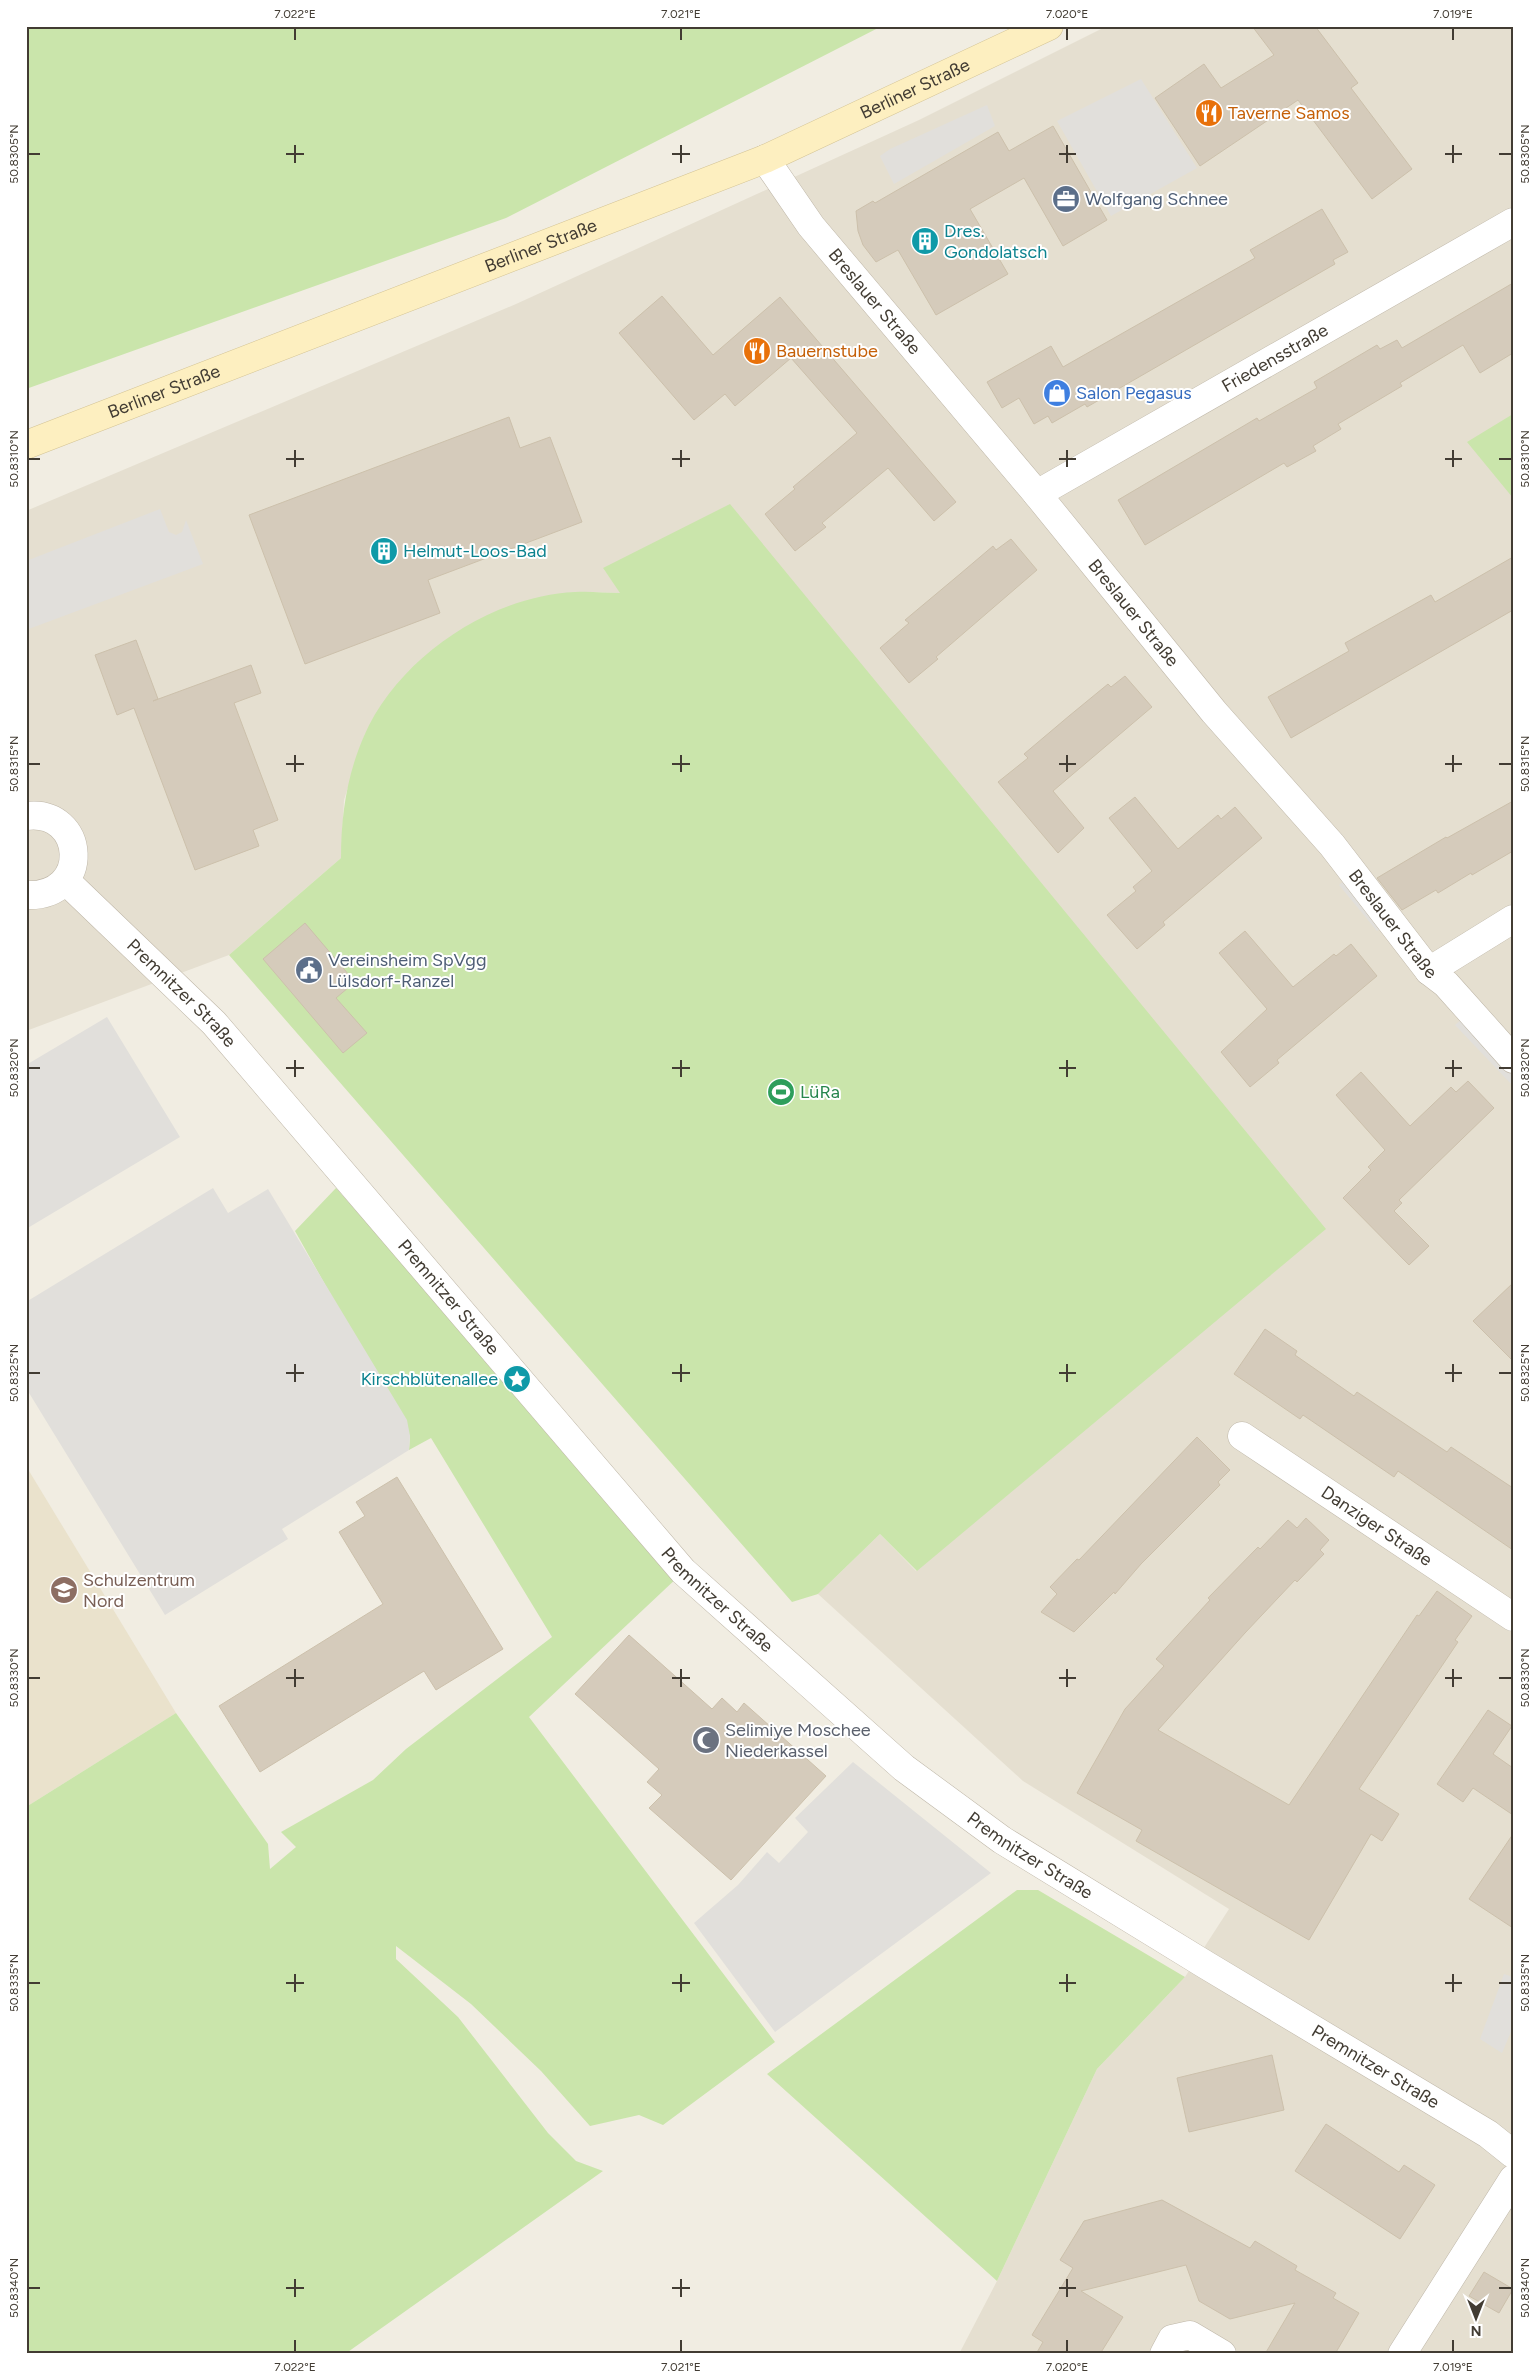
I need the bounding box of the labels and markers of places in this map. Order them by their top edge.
restaurant icon: Taverne Samos [1194,98,1224,128]
place label: Taverne Samos [1228,102,1350,124]
office icon: Wolfgang Schnee [1051,184,1081,214]
place label: Wolfgang Schnee [1085,188,1228,210]
place label: Dres. Gondolatsch [944,220,1047,263]
building icon: Dres. Gondolatsch [910,226,940,256]
restaurant icon: Bauernstube [742,336,772,366]
place label: Bauernstube [776,340,878,362]
shop icon: Salon Pegasus [1042,378,1072,408]
place label: Salon Pegasus [1076,382,1192,404]
building icon: Helmut-Loos-Bad [369,536,399,566]
place label: Helmut-Loos-Bad [403,540,547,562]
place label: Vereinsheim SpVgg Lülsdorf-Ranzel [328,949,487,992]
public building icon: Vereinsheim SpVgg Lülsdorf-Ranzel [294,955,324,985]
sports icon: LüRa [766,1077,796,1107]
place label: LüRa [800,1081,840,1103]
place icon: Kirschblütenallee [502,1364,532,1394]
place label: Kirschblütenallee [361,1368,498,1390]
place label: Schulzentrum Nord [83,1569,195,1612]
school or university icon: Schulzentrum Nord [49,1575,79,1605]
place label: Selimiye Moschee Niederkassel [725,1719,871,1762]
mosque icon: Selimiye Moschee Niederkassel [691,1725,721,1755]

